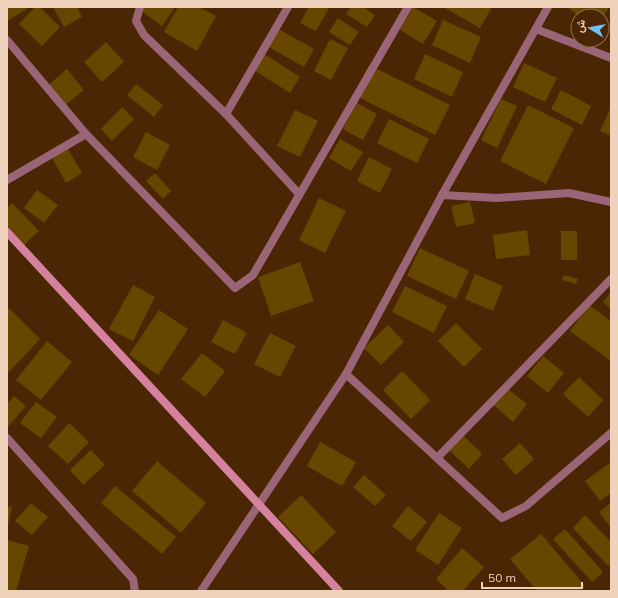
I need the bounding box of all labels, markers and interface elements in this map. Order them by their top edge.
north arrow [570,8,610,48]
text: ش [572,18,588,34]
scale bar [482,564,582,590]
text: 50 m [488,570,516,585]

